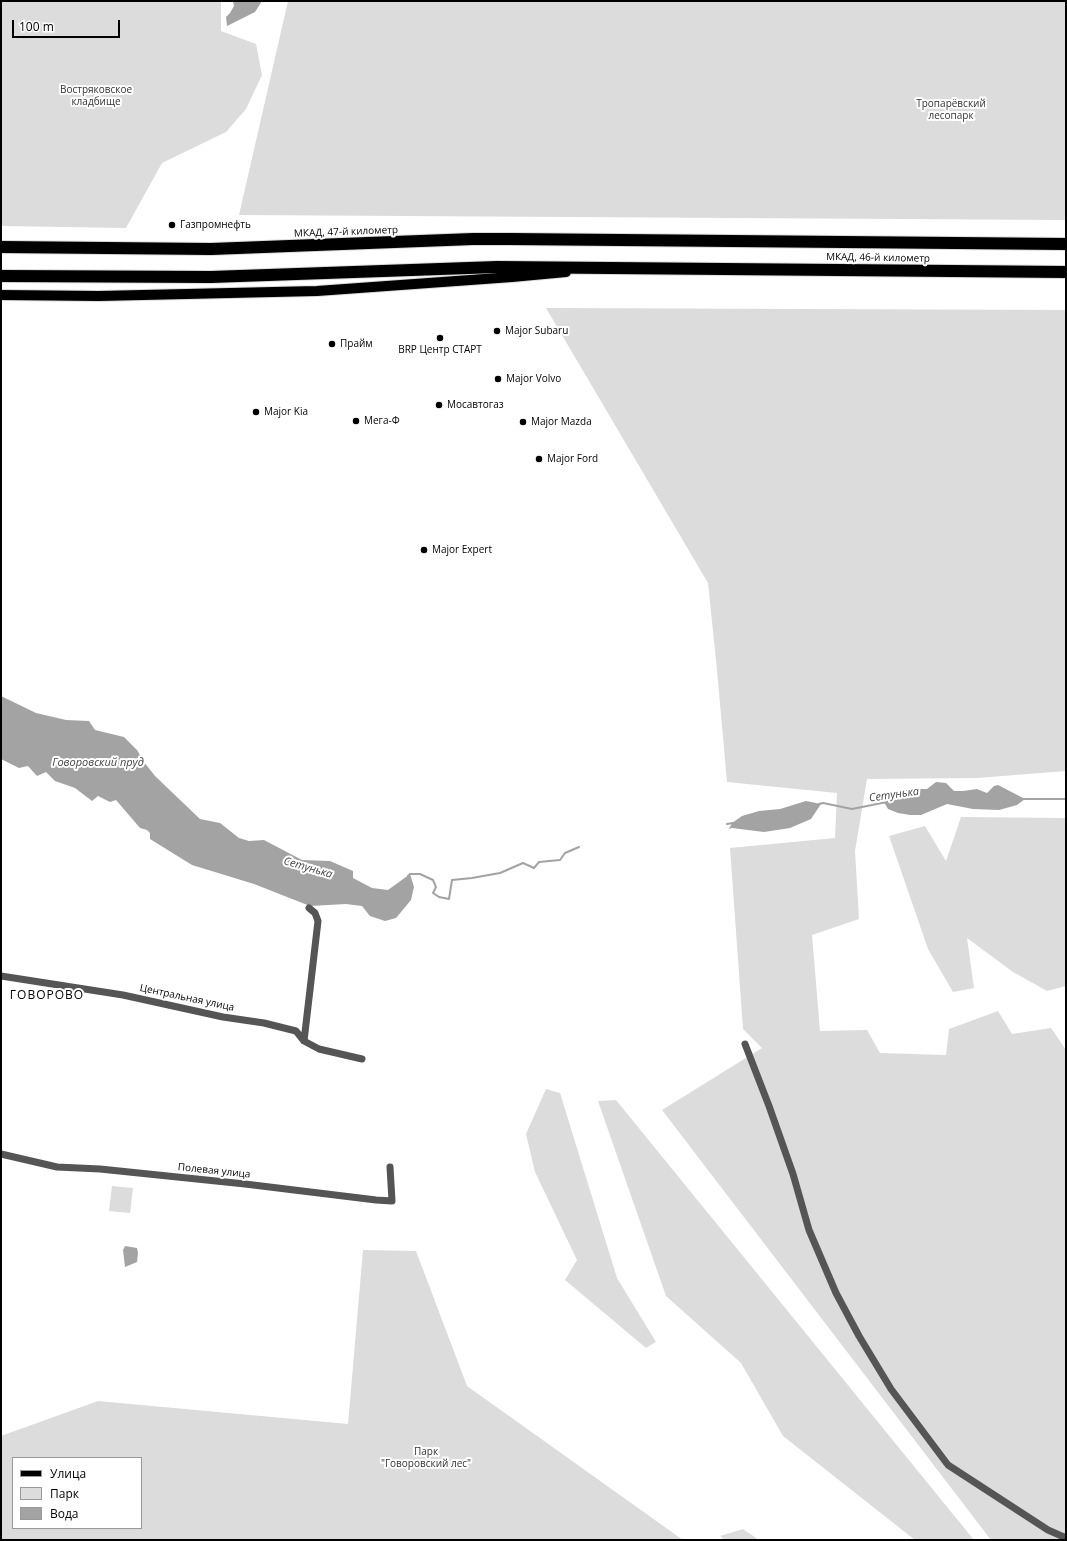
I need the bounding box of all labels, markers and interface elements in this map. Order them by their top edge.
scale bar [14,12,122,38]
text: 100 m [19,18,54,35]
park label: Востряковское кладбище [60,84,132,108]
park label: Тропарёвский лесопарк [916,98,986,122]
place label: Газпромнефть [180,219,251,231]
marker: Газпромнефть [167,220,177,230]
street label: МКАД, 47-й километр [294,224,398,240]
street label: МКАД, 46-й километр [826,251,930,265]
place label: Major Subaru [505,325,568,337]
marker: Major Subaru [492,326,502,336]
marker: BRP Центр СТАРТ [435,333,445,343]
place label: Прайм [340,338,373,350]
marker: Прайм [327,339,337,349]
place label: BRP Центр СТАРТ [398,344,482,356]
place label: Major Volvo [506,373,561,385]
marker: Major Volvo [493,374,503,384]
place label: Мосавтогаз [447,399,504,411]
marker: Мосавтогаз [434,400,444,410]
place label: Major Kia [264,406,308,418]
marker: Major Kia [251,407,261,417]
place label: Мега-Ф [364,415,400,427]
marker: Мега-Ф [351,416,361,426]
place label: Major Mazda [531,416,592,428]
marker: Major Mazda [518,417,528,427]
place label: Major Ford [547,453,598,465]
marker: Major Ford [534,454,544,464]
place label: Major Expert [432,544,492,556]
marker: Major Expert [419,545,429,555]
water label: Говоровский пруд [52,756,144,770]
water label: Сетунька [868,785,920,805]
water label: Сетунька [282,855,334,881]
street label: Центральная улица [139,982,235,1014]
district label: ГОВОРОВО [10,989,84,1003]
street label: Полевая улица [177,1161,251,1181]
park label: Парк "Говоровский лес" [381,1446,471,1470]
legend [12,1457,142,1529]
text: Улица [50,1465,86,1482]
text: Парк [50,1485,79,1502]
text: Вода [50,1505,79,1522]

